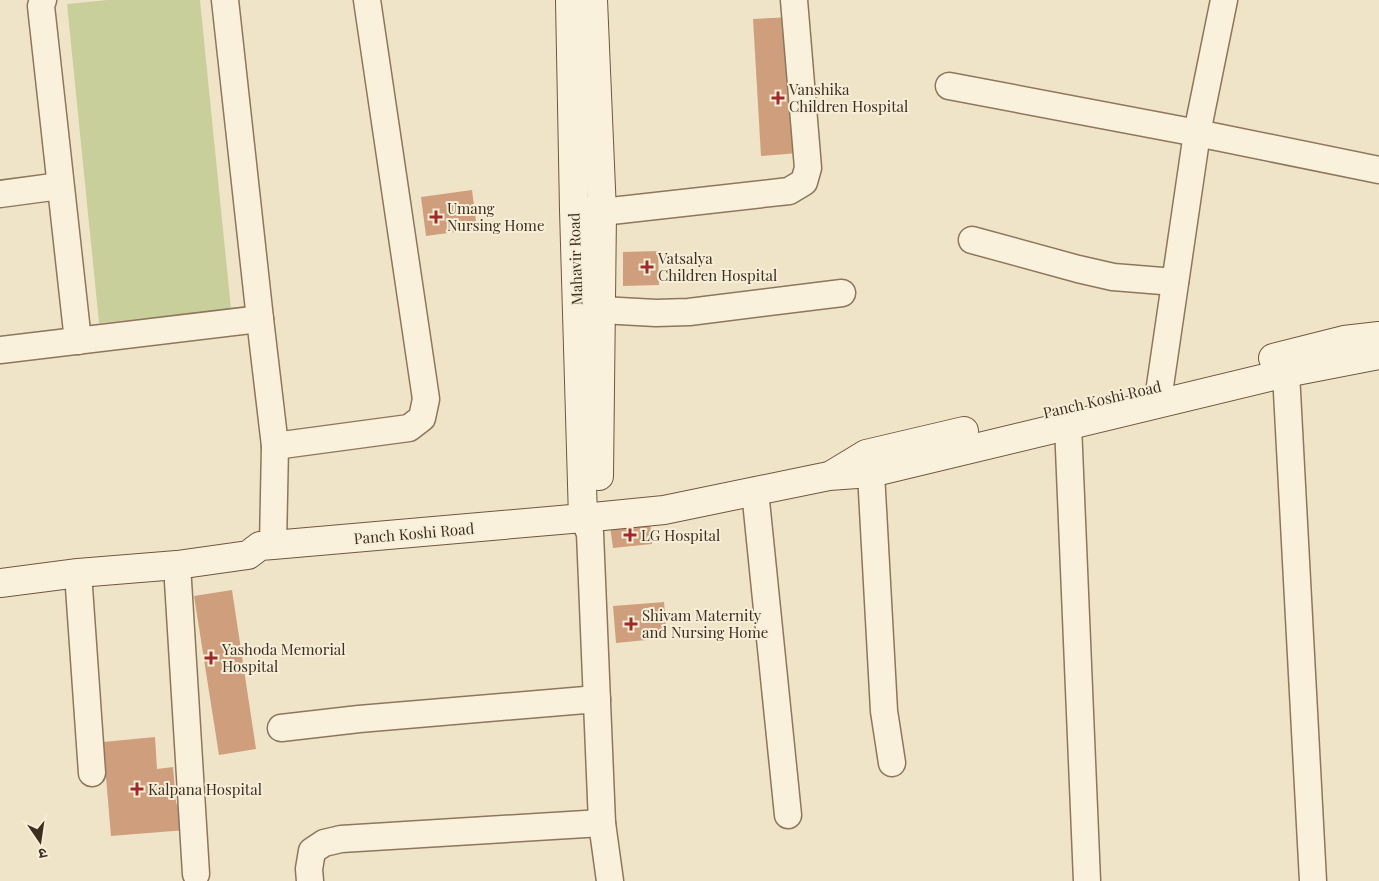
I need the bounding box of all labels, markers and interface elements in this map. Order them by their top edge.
place label: Vanshika Children Hospital [788,79,908,116]
marker: Vanshika Children Hospital [771,91,785,105]
place label: Umang Nursing Home [447,198,545,235]
marker: Umang Nursing Home [429,210,443,224]
street label: Mahavir Road [563,212,587,306]
place label: Vatsalya Children Hospital [657,248,777,285]
marker: Vatsalya Children Hospital [640,260,654,274]
street label: Panch Koshi Road [1041,376,1163,422]
street label: Panch Koshi Road [353,518,475,548]
place label: LG Hospital [641,525,720,545]
marker: LG Hospital [623,528,637,542]
place label: Shivam Maternity and Nursing Home [642,605,768,642]
marker: Shivam Maternity and Nursing Home [624,617,638,631]
place label: Yashoda Memorial Hospital [221,639,346,676]
marker: Yashoda Memorial Hospital [204,651,218,665]
place label: Kalpana Hospital [148,779,262,799]
marker: Kalpana Hospital [130,782,144,796]
north arrow [15,816,65,866]
text: उ [36,844,49,865]

